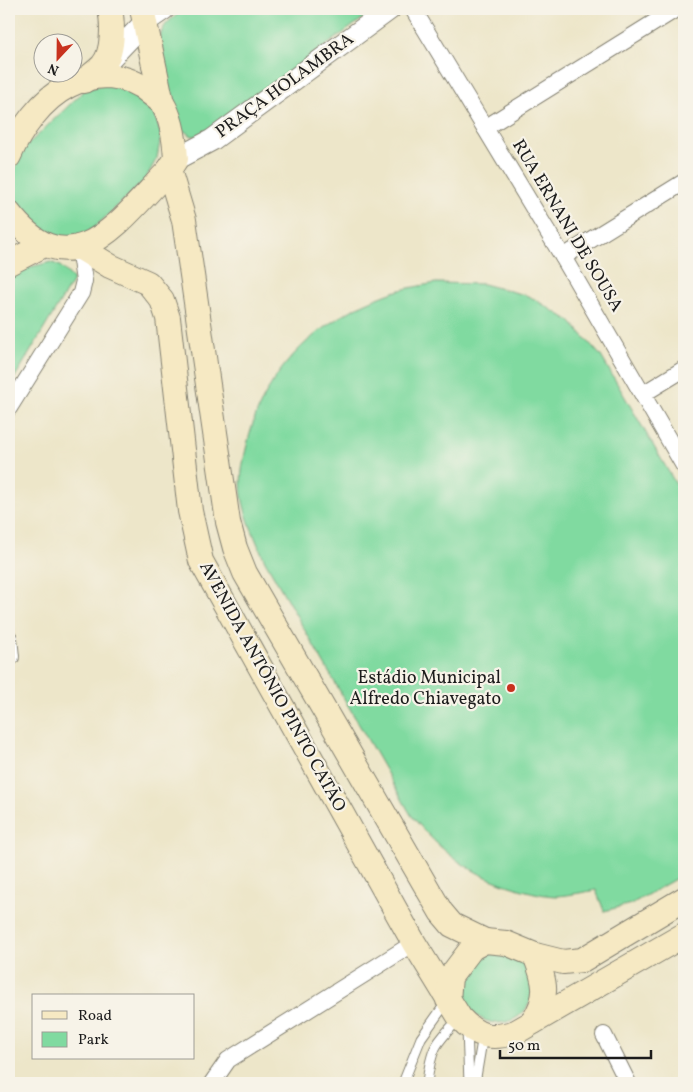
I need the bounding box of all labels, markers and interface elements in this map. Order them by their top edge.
street label: PRAÇA HOLAMBRA [211,27,359,145]
north arrow [32,32,82,82]
text: N [45,58,62,79]
street label: RUA ERNANI DE SOUSA [505,135,629,317]
street label: AVENIDA ANTÔNIO PINTO CATÃO [193,557,351,817]
place label: Estádio Municipal Alfredo Chiavegato [350,666,501,712]
marker: Estádio Municipal Alfredo Chiavegato [505,682,517,694]
legend [32,994,195,1060]
text: Road [78,1006,112,1027]
scale bar [500,1027,652,1059]
text: Park [78,1030,109,1051]
text: 50 m [508,1036,540,1057]

